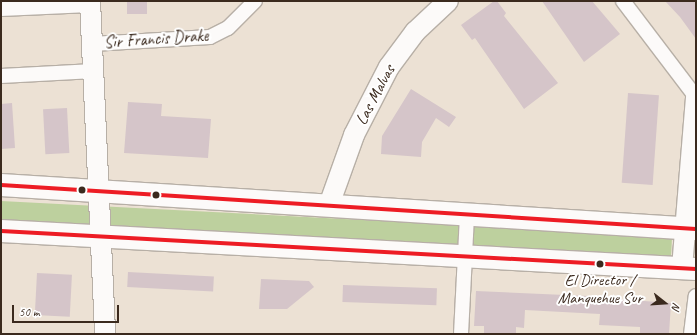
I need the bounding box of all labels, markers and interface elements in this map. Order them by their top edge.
street label: Sir Francis Drake [103,25,209,53]
street label: Las Malvas [351,61,399,129]
unlabelled marker [77,185,87,195]
unlabelled marker [151,190,161,200]
marker: El Director / Manquehue Sur [595,259,605,269]
place label: El Director / Manquehue Sur [558,270,642,308]
north arrow [645,283,685,323]
scale bar [14,297,121,323]
text: N [669,301,684,312]
text: 50 m [19,304,39,320]

